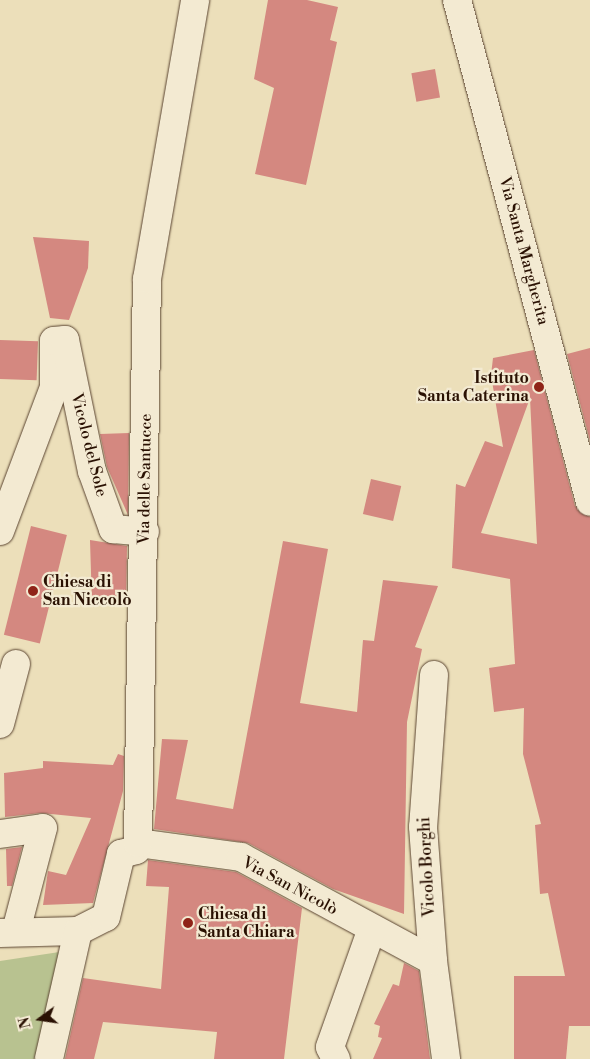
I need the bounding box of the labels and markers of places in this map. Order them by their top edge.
place label: Istituto Santa Caterina [418,368,529,406]
marker: Istituto Santa Caterina [533,381,545,393]
place label: Chiesa di San Niccolò [43,572,132,610]
marker: Chiesa di San Niccolò [27,585,39,597]
place label: Chiesa di Santa Chiara [198,904,295,942]
marker: Chiesa di Santa Chiara [182,917,194,929]

